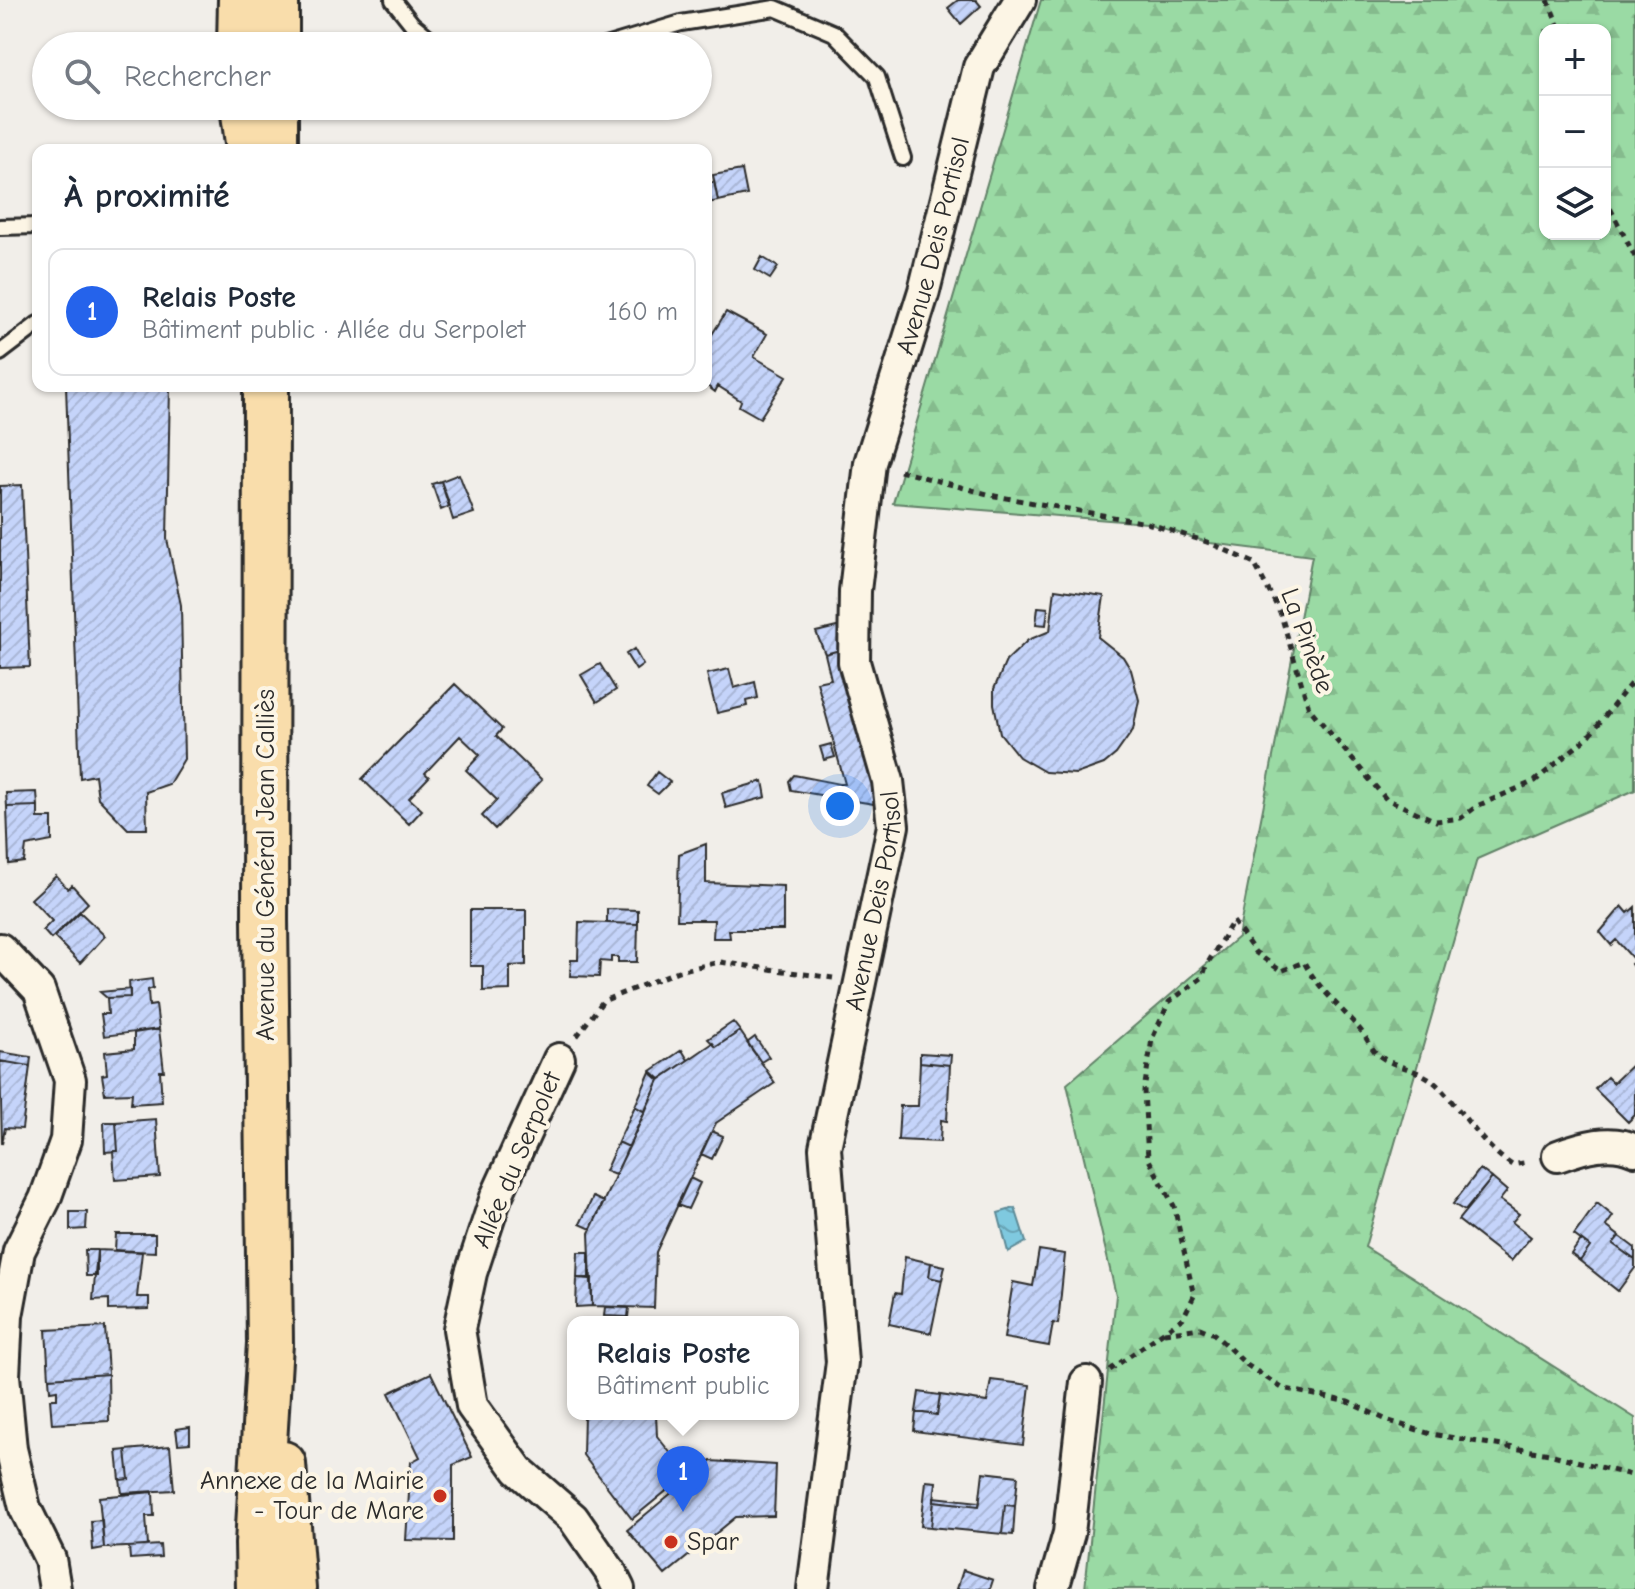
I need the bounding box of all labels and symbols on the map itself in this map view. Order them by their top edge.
street label: Avenue Deis Portisol [890,134,976,358]
street label: La Pinède [1274,584,1340,698]
street label: Avenue du Général Jean Calliès [251,689,281,1041]
your location [820,786,860,826]
street label: Avenue Deis Portisol [839,789,908,1014]
street label: Allée du Serpolet [466,1066,568,1253]
pin: 1 [657,1446,709,1512]
place label: Annexe de la Mairie - Tour de Mare [200,1466,424,1526]
marker: Annexe de la Mairie - Tour de Mare [431,1487,449,1505]
place label: Spar [687,1527,740,1557]
marker: Spar [662,1533,680,1551]

